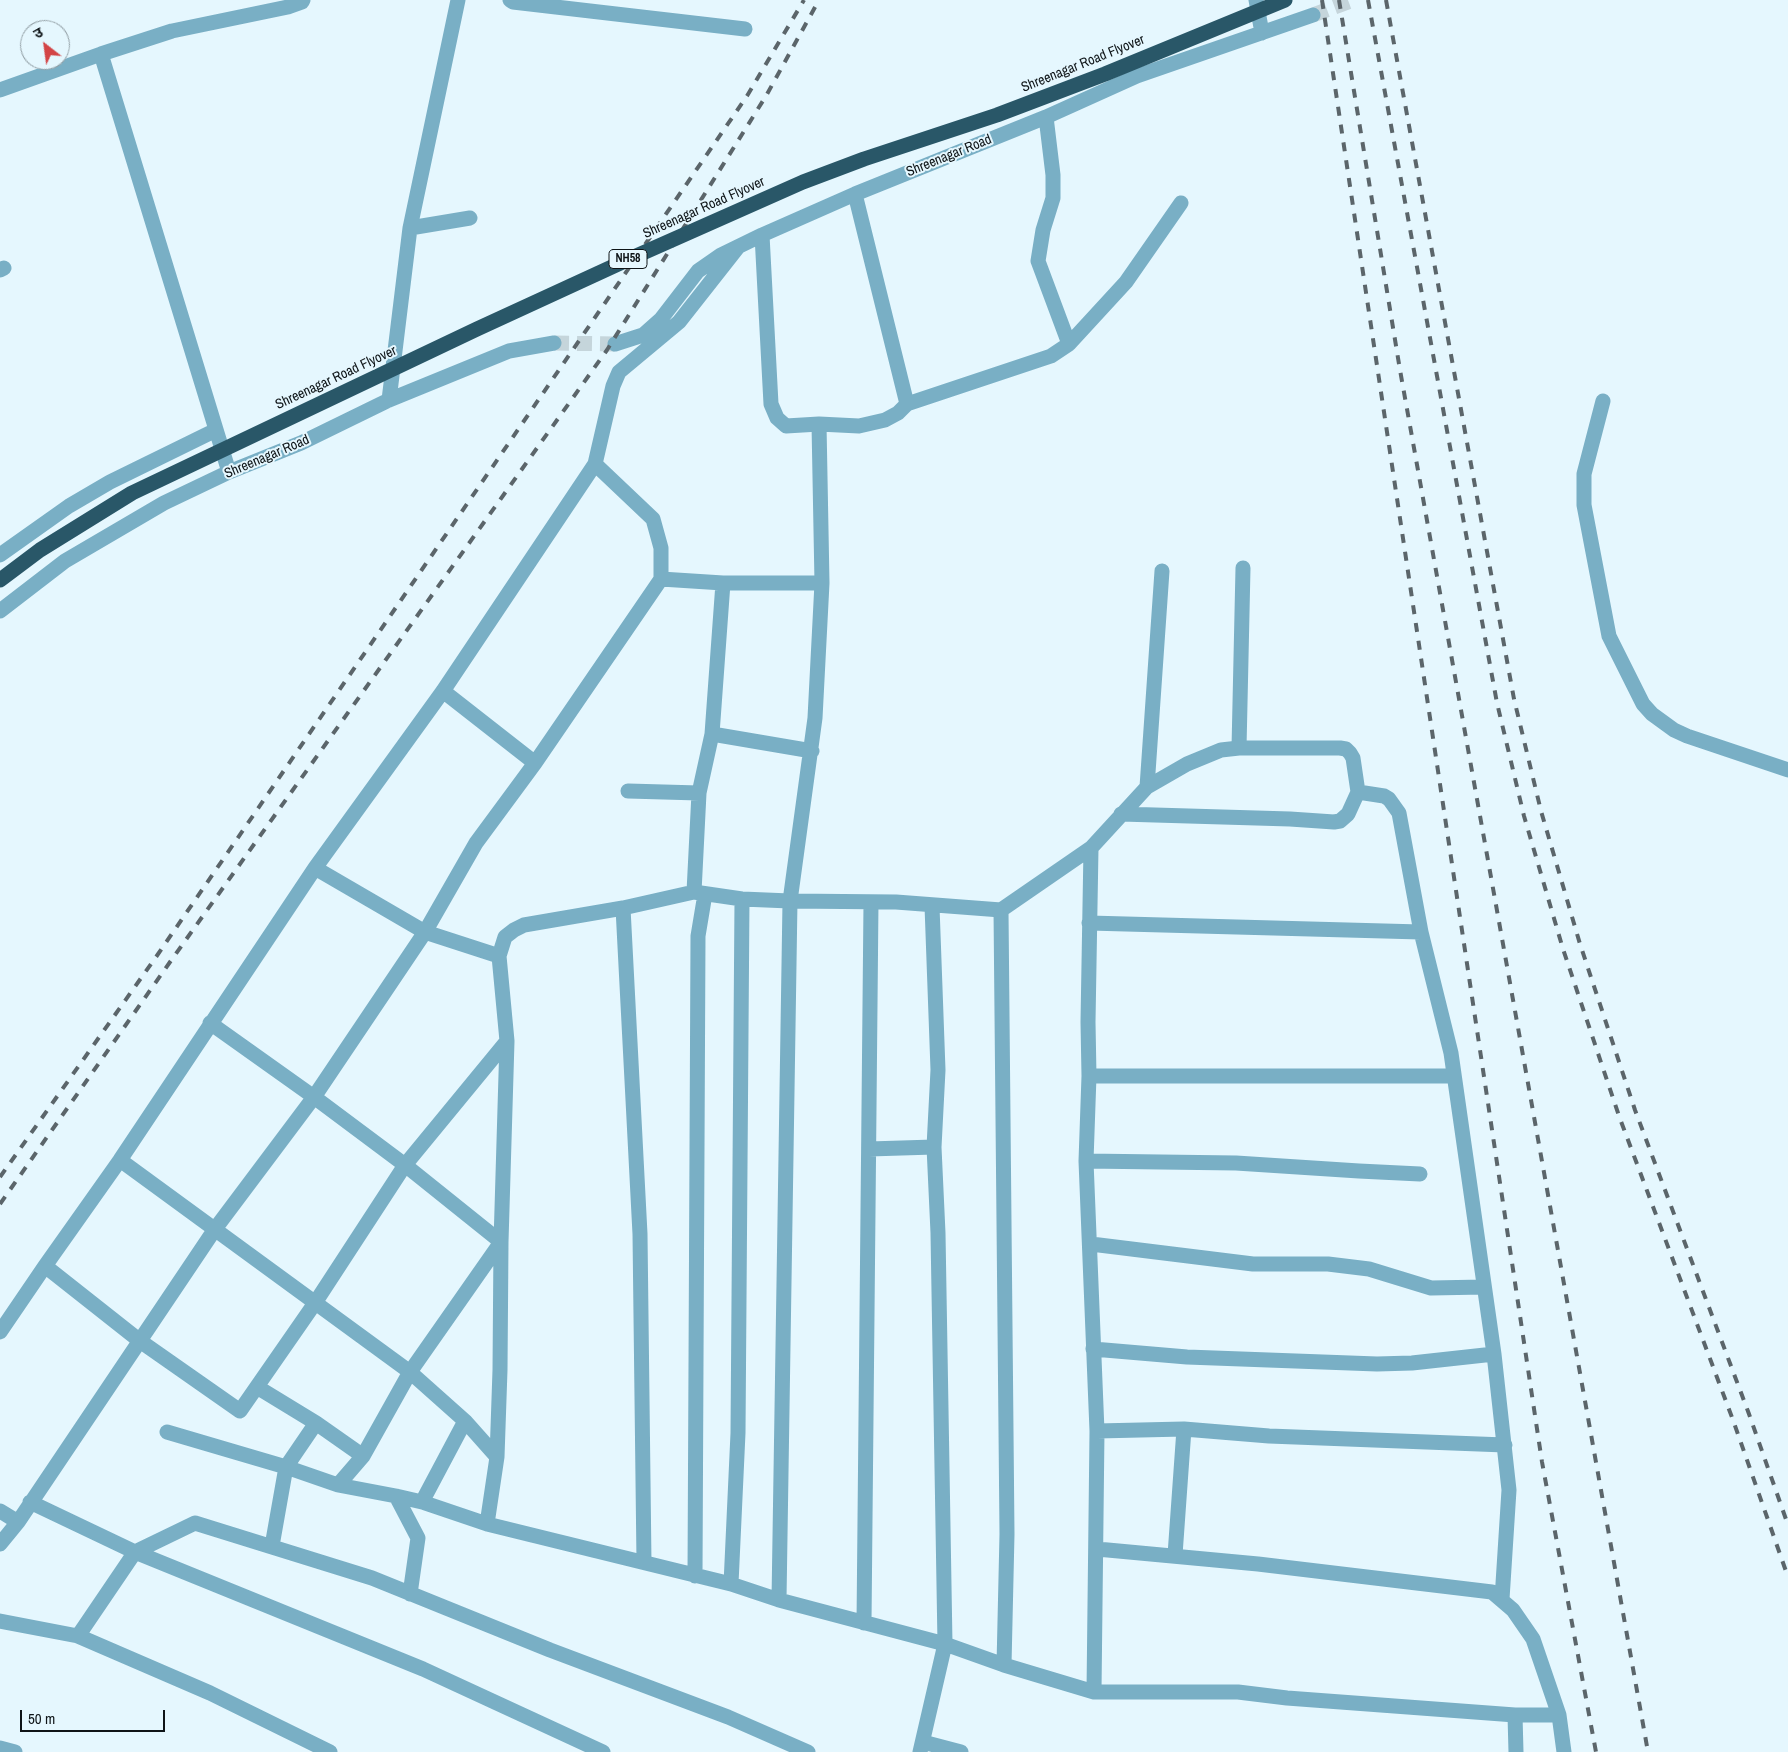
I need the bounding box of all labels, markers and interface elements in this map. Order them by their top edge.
north arrow [20,20,70,70]
text: उ [30,23,46,43]
street label: Shreenagar Road Flyover [1019,32,1147,96]
street label: Shreenagar Road [904,131,994,181]
street label: Shreenagar Road Flyover [641,174,767,242]
road number: NH58 [609,250,647,268]
street label: Shreenagar Road Flyover [273,343,399,413]
street label: Shreenagar Road [222,432,312,482]
scale bar [22,1700,168,1732]
text: 50 m [28,1708,55,1729]

